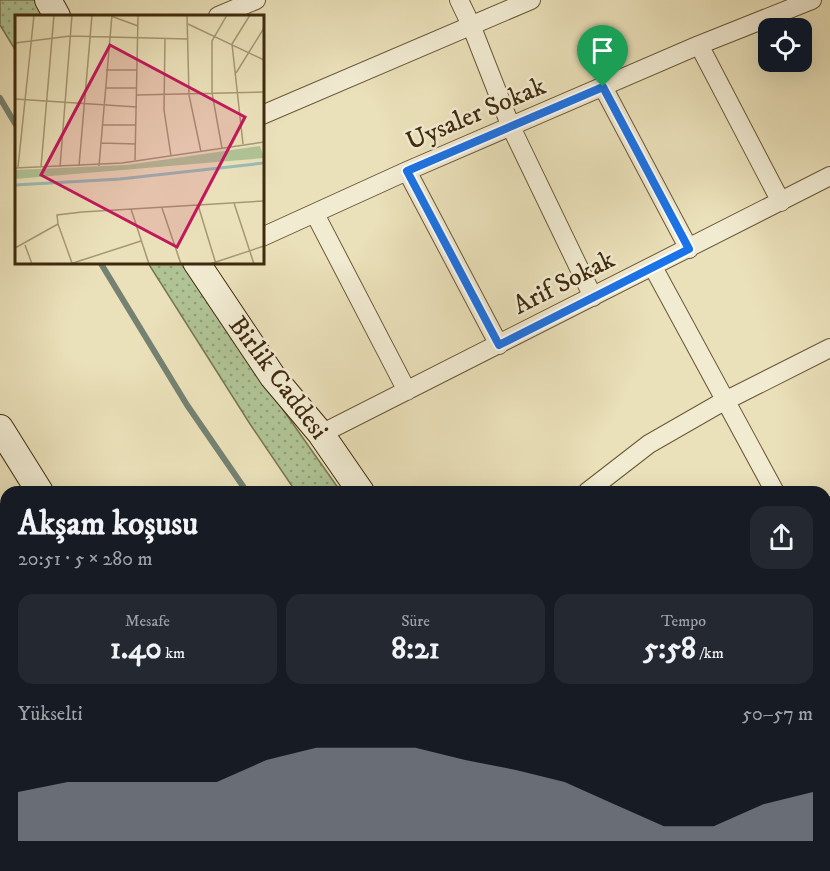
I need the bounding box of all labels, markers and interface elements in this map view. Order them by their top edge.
inset map [15,15,264,264]
map controls [758,18,812,72]
button: locate [758,18,812,72]
pin [577,25,628,87]
icon: arrive [586,34,619,67]
street label: Uysaler Sokak [401,70,551,158]
street label: Arif Sokak [508,243,621,323]
street label: Birlik Caddesi [221,310,335,446]
text: Akşam koşusu [18,504,198,545]
button: share [750,506,813,569]
text: 20:51 · 5 × 280 m [18,547,152,572]
text: Mesafe [125,611,170,631]
text: Süre [401,611,430,631]
text: Tempo [661,611,706,631]
text: 1.40 [110,631,162,668]
text: 8:21 [391,631,440,668]
text: 5:58 [643,631,696,668]
text: km [162,643,185,663]
text: /km [696,643,724,663]
text: Yükselti [18,702,83,727]
text: 50–57 m [742,702,813,727]

